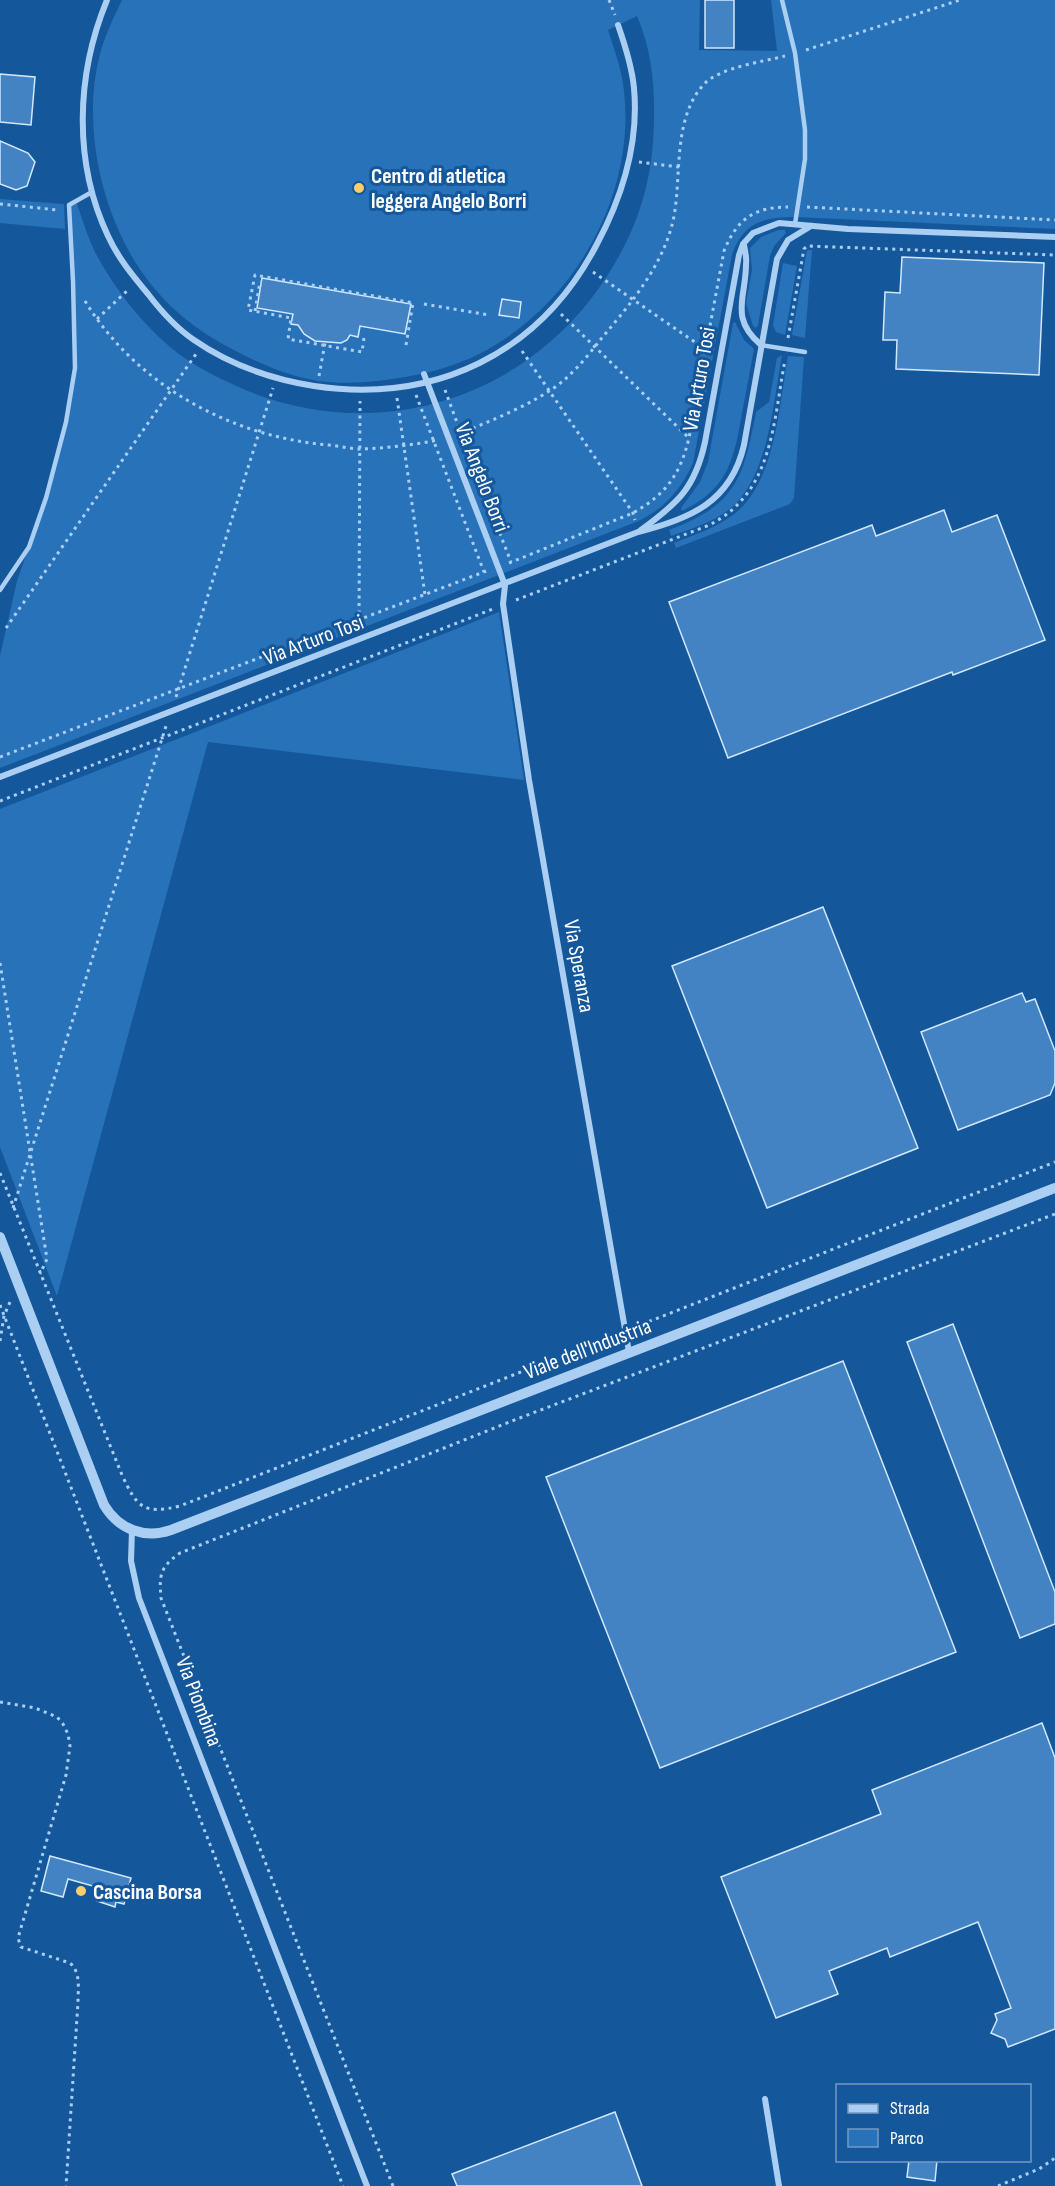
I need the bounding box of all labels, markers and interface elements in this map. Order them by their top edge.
place label: Centro di atletica leggera Angelo Borri [371,163,526,215]
marker: Centro di atletica leggera Angelo Borri [352,181,366,195]
street label: Via Arturo Tosi [677,325,722,434]
street label: Via Angelo Borri [448,419,515,536]
street label: Via Arturo Tosi [259,609,368,672]
street label: Via Speranza [557,918,600,1015]
street label: Viale dell'Industria [520,1313,655,1386]
street label: Via Piombina [169,1653,228,1750]
place label: Cascina Borsa [93,1879,202,1906]
marker: Cascina Borsa [74,1884,88,1898]
legend [836,2084,1031,2162]
text: Strada [890,2098,930,2119]
text: Parco [890,2128,924,2149]

